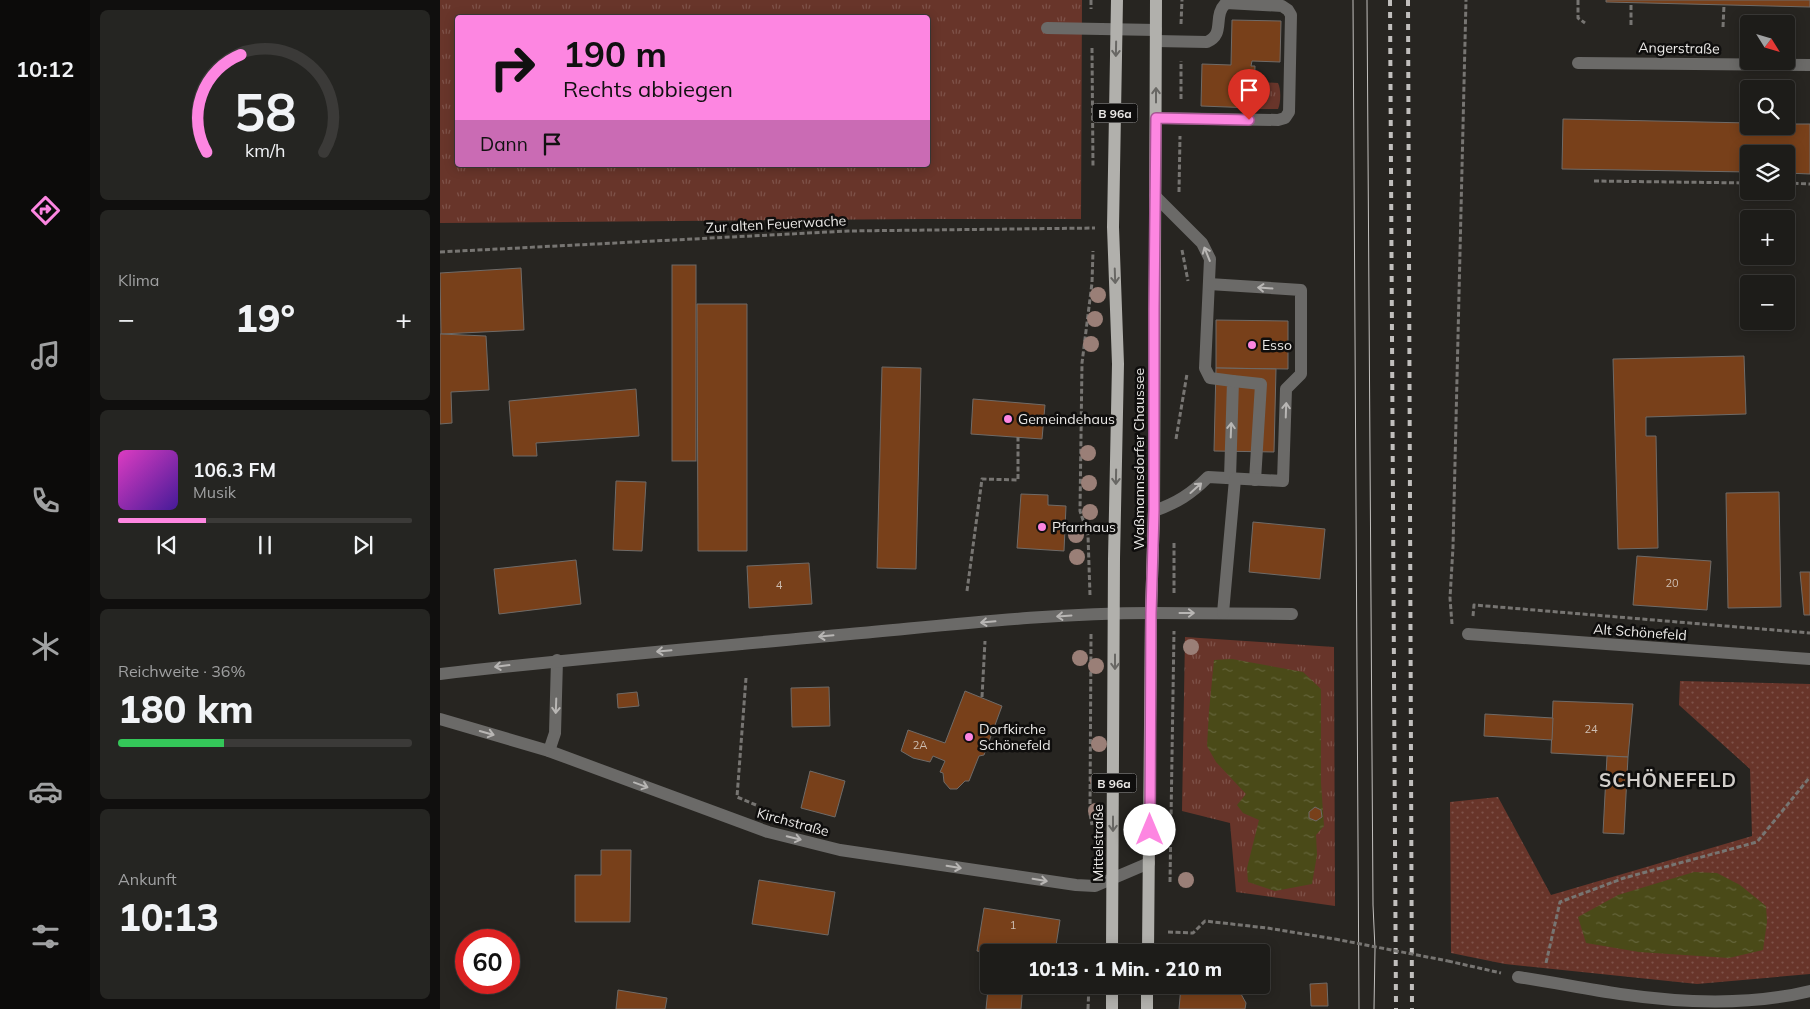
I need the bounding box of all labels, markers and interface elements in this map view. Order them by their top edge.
north arrow [1740,15,1795,70]
map controls [1740,15,1795,330]
text: 190 m [563,32,667,76]
icon: right [480,35,545,100]
street label: Angerstraße [1638,38,1720,58]
one-way arrow [1111,40,1121,56]
text: 10:12 [16,55,74,83]
pin [1228,69,1270,120]
text: Rechts abbiegen [563,75,733,103]
icon: arrive [1235,76,1263,104]
text: 58 [234,79,296,144]
button: search [1740,80,1795,135]
one-way arrow [1151,87,1161,104]
road number: B 96a [1092,104,1138,122]
icon: arrive [538,130,566,158]
text: Dann [480,132,528,156]
text: km/h [245,139,285,161]
button: layers [1740,145,1795,200]
icon: directions [28,193,63,228]
button: + [1740,210,1795,265]
street label: Zur alten Feuerwache [705,211,847,237]
one-way arrow [1201,247,1211,262]
one-way arrow [1110,267,1119,283]
text: Klima [118,270,159,290]
button: − [1740,275,1795,330]
one-way arrow [1257,283,1273,292]
text: 19° [235,294,295,342]
text: − [118,301,135,336]
text: + [395,301,412,336]
place label: Esso [1262,336,1292,354]
icon: music [28,338,63,373]
marker: Esso [1246,339,1258,351]
street label: Waßmannsdorfer Chaussee [1130,368,1148,550]
one-way arrow [1281,402,1290,418]
place label: Gemeindehaus [1018,410,1115,428]
marker: Gemeindehaus [1002,413,1014,425]
one-way arrow [1227,422,1236,438]
text: 106.3 FM [193,458,276,482]
one-way arrow [1111,469,1121,485]
text: Musik [193,482,236,502]
one-way arrow [1190,482,1203,494]
icon: phone [28,483,63,518]
place label: Pfarrhaus [1052,518,1116,536]
marker: Pfarrhaus [1036,521,1048,533]
icon: previous [153,531,181,559]
icon: pause [251,531,279,559]
icon: next [349,531,377,559]
house number: 20 [1665,576,1679,590]
house number: 4 [776,578,783,592]
one-way arrow [1178,608,1195,618]
one-way arrow [1056,611,1072,620]
one-way arrow [980,617,996,627]
street label: Alt Schönefeld [1593,620,1687,644]
icon: climate [28,629,63,664]
one-way arrow [819,632,835,641]
one-way arrow [656,646,672,655]
one-way arrow [1110,653,1119,669]
text: Reichweite · 36% [118,661,245,681]
one-way arrow [495,661,511,671]
text: 180 km [118,685,254,733]
one-way arrow [551,698,560,714]
place label: Dorfkirche Schönefeld [979,720,1051,754]
house number: 24 [1584,722,1598,736]
one-way arrow [478,728,494,738]
marker: Dorfkirche Schönefeld [963,731,975,743]
house number: 2A [913,738,927,752]
district label: SCHÖNEFELD [1599,768,1737,792]
icon: car [28,774,63,809]
road number: B 96a [1092,774,1136,792]
one-way arrow [632,781,648,790]
position arrow [1123,803,1175,855]
street label: Kirchstraße [755,804,831,840]
street label: Mittelstraße [1089,804,1107,882]
one-way arrow [1108,816,1118,832]
one-way arrow [786,834,802,843]
one-way arrow [945,862,961,872]
text: Ankunft [118,869,177,889]
one-way arrow [1032,875,1048,885]
text: 10:13 [118,893,219,941]
house number: 1 [1010,918,1016,932]
icon: filters [28,919,63,954]
speed limit sign: 60 [455,929,520,994]
text: 10:13 · 1 Min. · 210 m [1028,957,1222,981]

